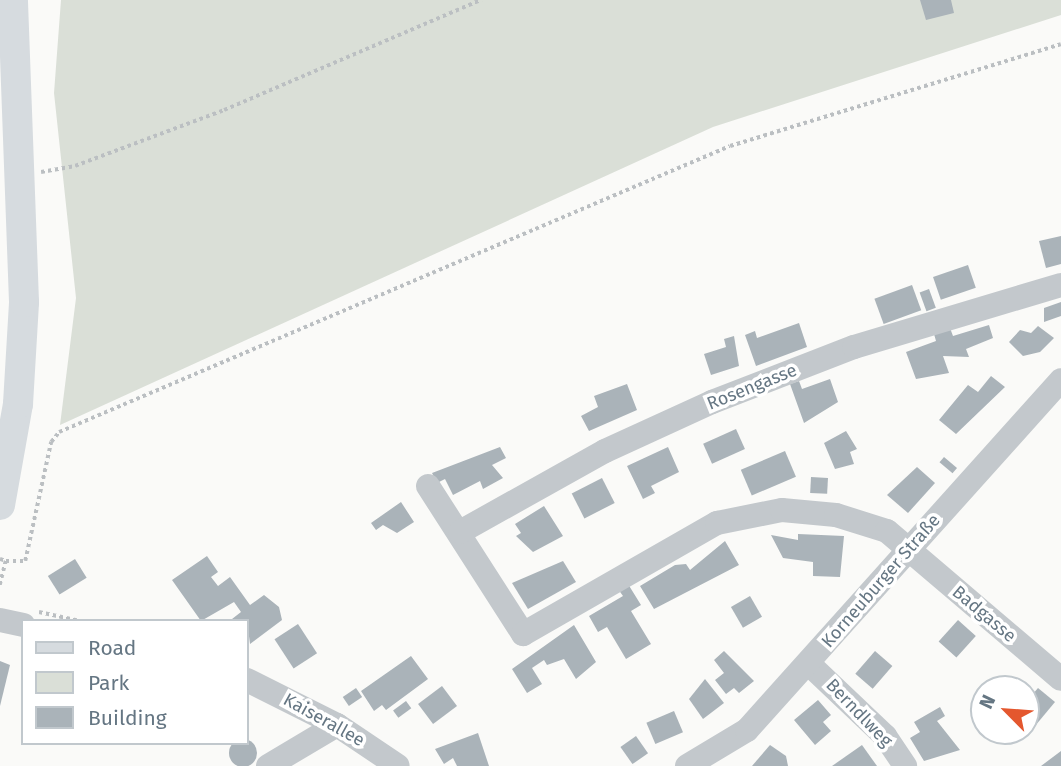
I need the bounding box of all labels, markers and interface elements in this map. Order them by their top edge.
street label: Rosengasse [704,359,800,415]
street label: Korneuburger Straße [817,510,945,652]
street label: Badgasse [948,581,1020,647]
legend [21,619,248,745]
text: Road [88,635,136,661]
text: Park [88,670,129,696]
street label: Berndlweg [821,674,897,752]
north arrow [970,675,1040,745]
street label: Kaiserallee [280,689,368,751]
text: N [974,691,1000,712]
text: Building [88,705,167,731]

